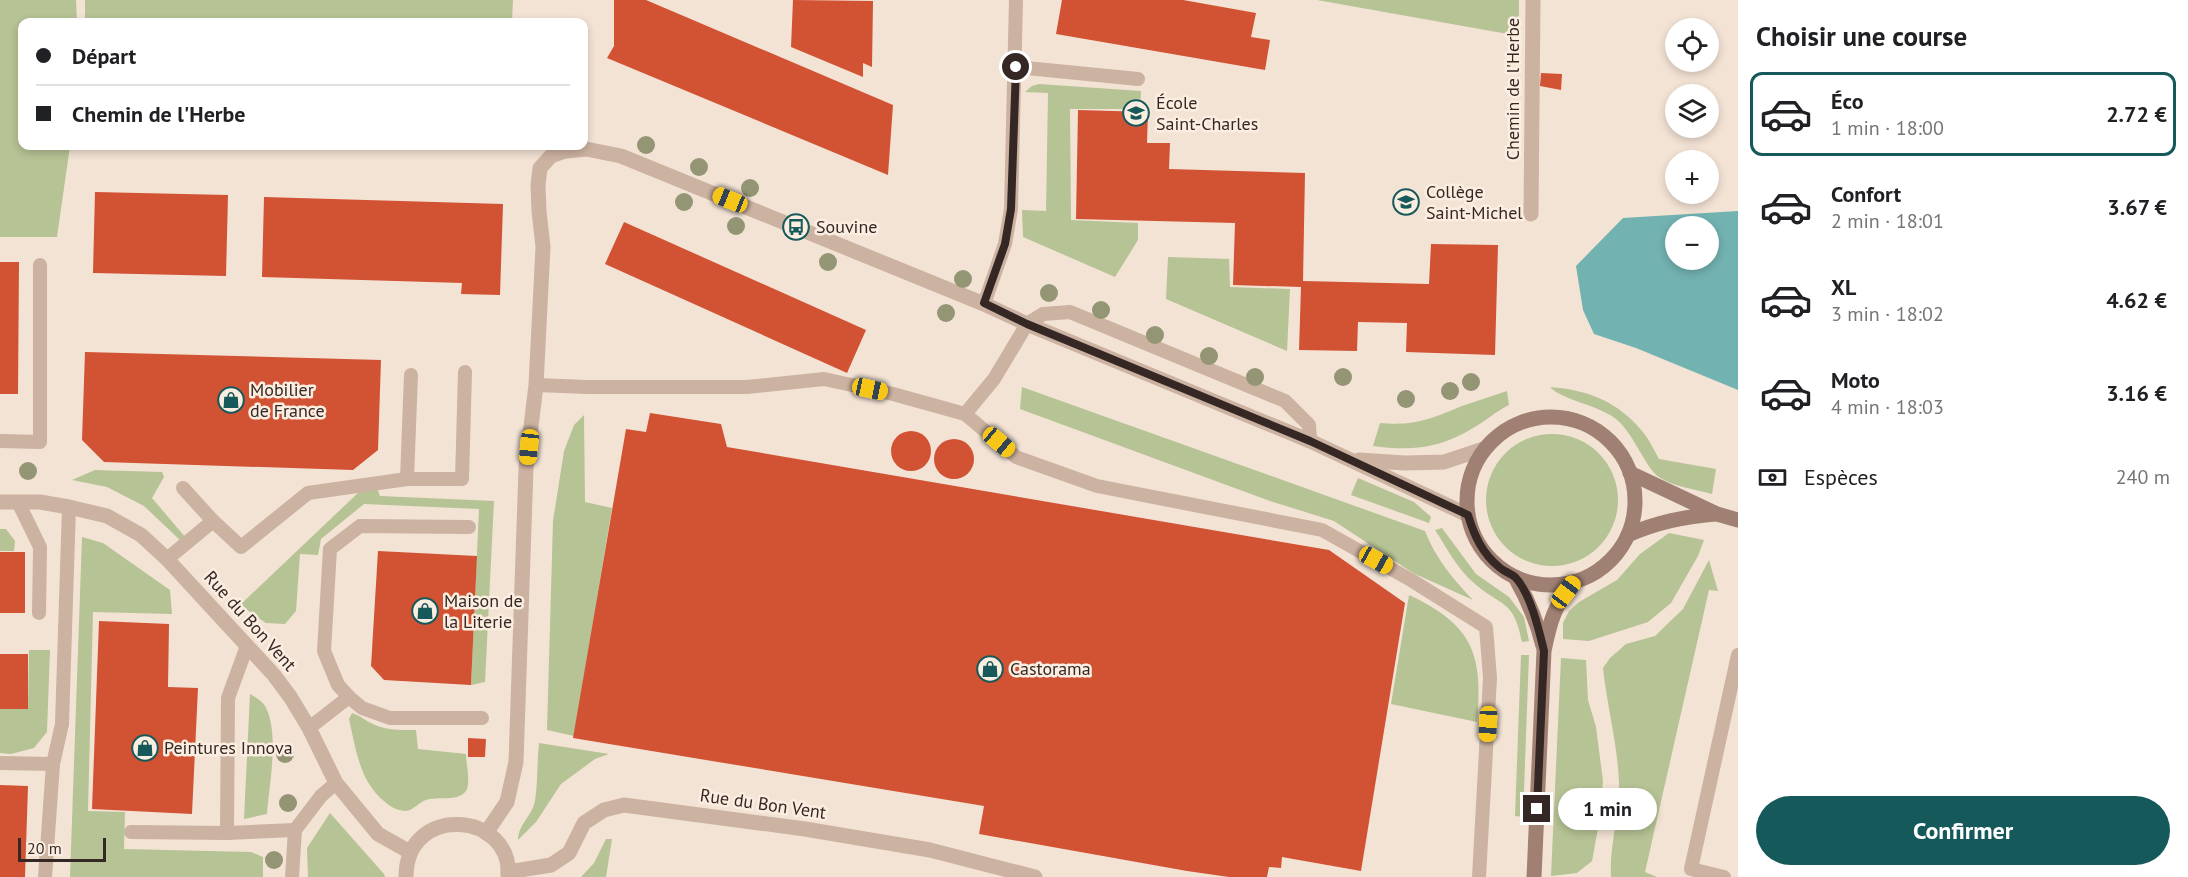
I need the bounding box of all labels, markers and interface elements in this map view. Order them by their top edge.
street label: Chemin de l'Herbe [1501,18,1524,160]
map controls [1665,18,1719,270]
button: locate [1665,18,1719,72]
text: Choisir une course [1756,19,1967,53]
text: Départ [72,42,136,70]
route start [1002,53,1029,80]
button: layers [1665,84,1719,138]
icon: car [1759,87,1813,141]
text: Éco [1831,87,1863,115]
place label: École Saint-Charles [1156,91,1258,135]
school or university icon: École Saint-Charles [1121,98,1151,128]
text: Chemin de l'Herbe [72,100,246,128]
text: 2.72 € [2106,100,2167,128]
text: 1 min · 18:00 [1831,115,1944,141]
button: + [1665,150,1719,204]
place label: Collège Saint-Michel [1426,180,1523,224]
icon: car [1759,180,1813,234]
text: Confort [1831,180,1901,208]
car [710,185,750,215]
school or university icon: Collège Saint-Michel [1391,187,1421,217]
text: 3.67 € [2107,193,2167,221]
text: 2 min · 18:01 [1831,208,1944,234]
bus stop icon: Souvine [781,212,811,242]
place label: Souvine [816,215,877,238]
button: − [1665,216,1719,270]
icon: car [1759,273,1813,327]
text: XL [1831,273,1856,301]
text: 4.62 € [2106,286,2167,314]
text: 3 min · 18:02 [1831,301,1944,327]
icon: car [1759,366,1813,420]
text: Moto [1831,366,1880,394]
car [851,376,889,402]
place label: Mobilier de France [250,378,325,422]
text: 3.16 € [2106,379,2167,407]
shop icon: Mobilier de France [216,385,246,415]
text: 4 min · 18:03 [1831,394,1944,420]
car [979,424,1019,460]
car [518,428,540,466]
icon: cash [1756,461,1789,494]
text: Espèces [1804,463,1878,491]
text: 240 m [2116,464,2170,490]
car [1356,543,1396,577]
street label: Rue du Bon Vent [199,566,301,676]
car [1548,572,1584,612]
place label: Maison de la Literie [444,589,523,633]
shop icon: Maison de la Literie [410,596,440,626]
shop icon: Castorama [975,654,1005,684]
place label: Castorama [1010,657,1091,680]
car [1478,706,1498,742]
shop icon: Peintures Innova [130,733,160,763]
place label: Peintures Innova [164,736,293,759]
street label: Rue du Bon Vent [699,783,828,824]
callout: 1 min [1558,788,1657,830]
route end [1523,795,1550,822]
text: 1 min [1583,796,1632,822]
button: Confirmer [1756,796,2170,865]
scale bar [18,835,106,862]
text: 20 m [27,838,62,858]

